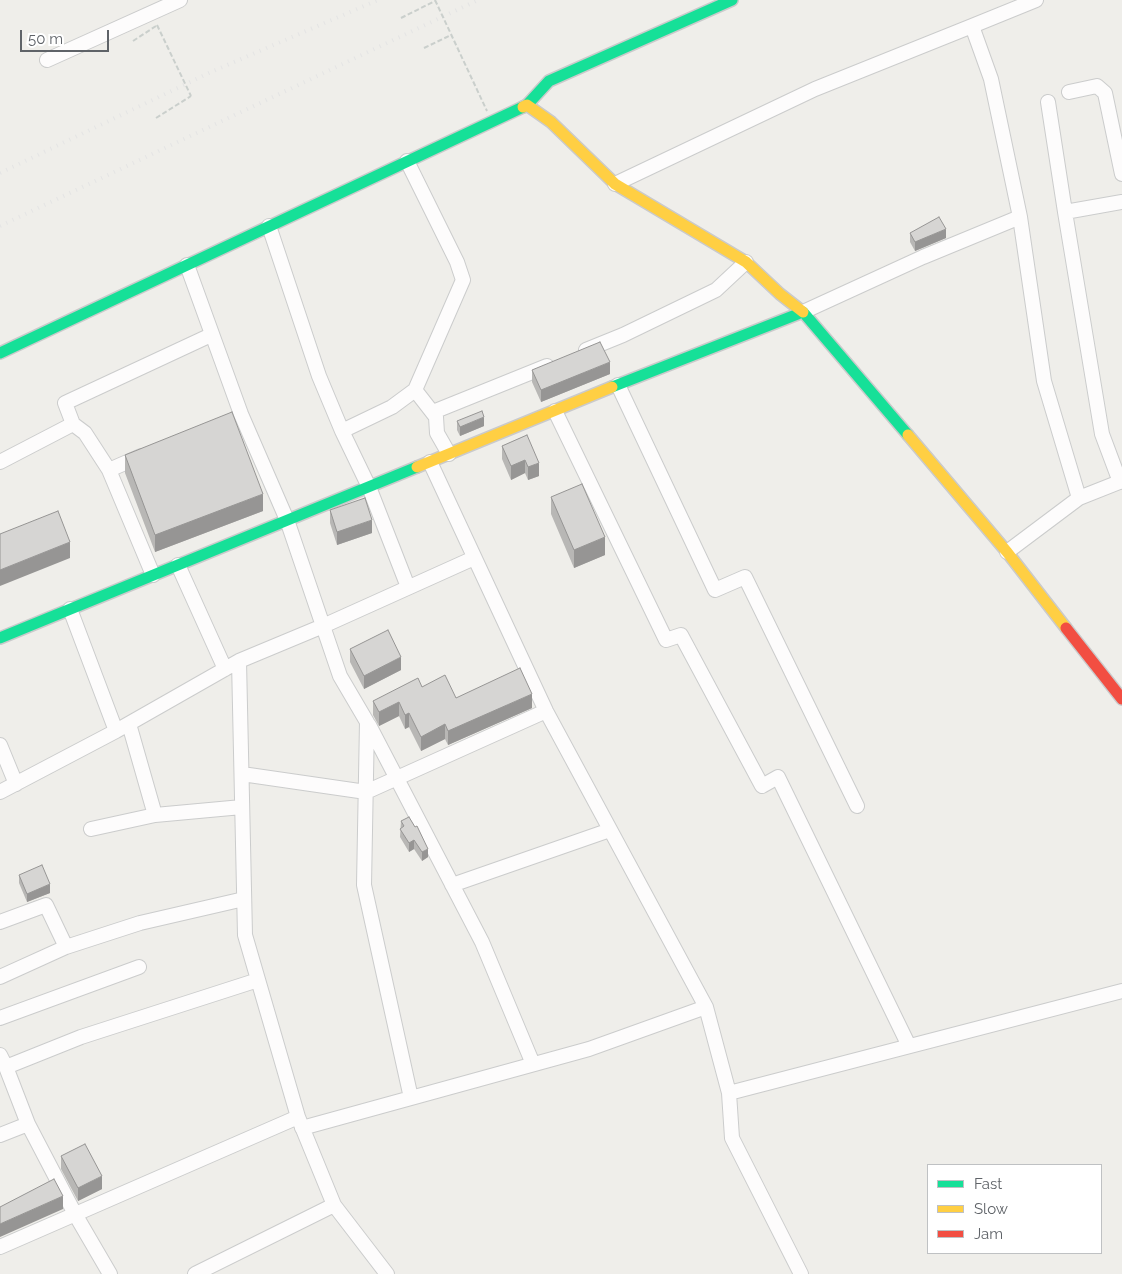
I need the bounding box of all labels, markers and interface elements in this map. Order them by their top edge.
scale bar [22,20,111,52]
text: 50 m [28,30,63,48]
legend [927,1164,1102,1254]
text: Fast [974,1175,1002,1193]
text: Slow [974,1200,1008,1218]
text: Jam [974,1225,1003,1243]

